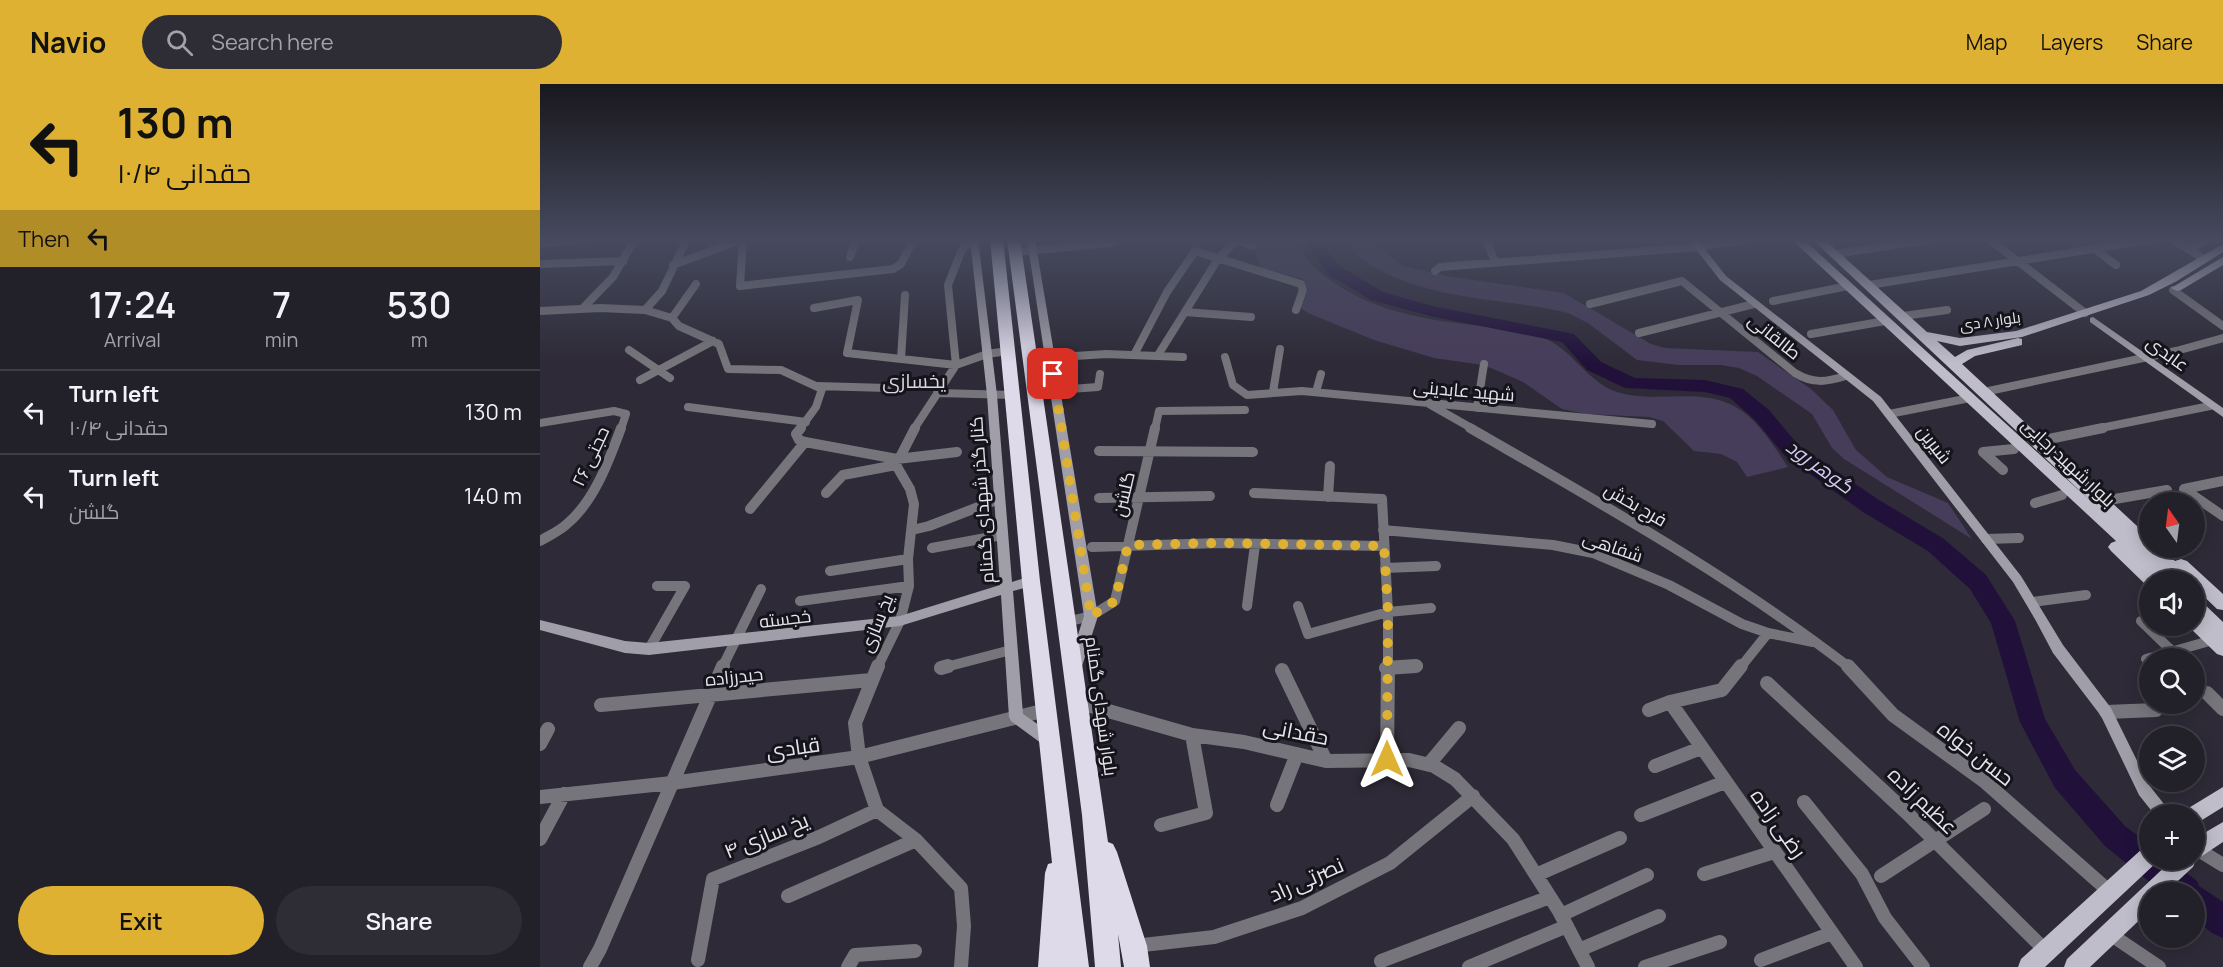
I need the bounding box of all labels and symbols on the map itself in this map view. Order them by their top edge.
street label: بلوار ۸ دی [1958,306,2022,336]
street label: طالقانی [1744,307,1806,365]
street label: عابدی [2142,330,2194,376]
pin [1027,348,1078,399]
district label: یخسازی [882,367,946,394]
street label: شهید عابدینی [1412,374,1516,406]
street label: بلوار شهید رجایی [2017,412,2121,512]
street label: کنار گذر شهدای گمنام [963,416,1000,584]
street label: شیرین [1912,420,1958,468]
street label: حجتی ۲۶ [566,422,614,490]
water label: گوهر رود [1781,433,1859,500]
street label: گلشن [1106,469,1140,519]
street label: فرح بخش [1600,476,1672,532]
north arrow [2139,492,2205,558]
street label: شفاهی [1580,525,1646,567]
street label: یخ سازی [853,590,900,656]
street label: خجسته [758,603,812,633]
street label: بلوار شهدای گمنام [1079,634,1124,778]
street label: حیدرزاده [704,661,764,691]
street label: حقدانی [1261,711,1331,751]
street label: حسن خواه [1932,714,2020,792]
position arrow [1355,727,1419,791]
street label: قبادی [764,729,822,765]
street label: عظیم زاده [1882,760,1964,841]
street label: رضی زاده [1745,783,1813,863]
street label: یخ سازی ۴ [719,805,813,866]
street label: نصرتی راد [1264,850,1348,908]

